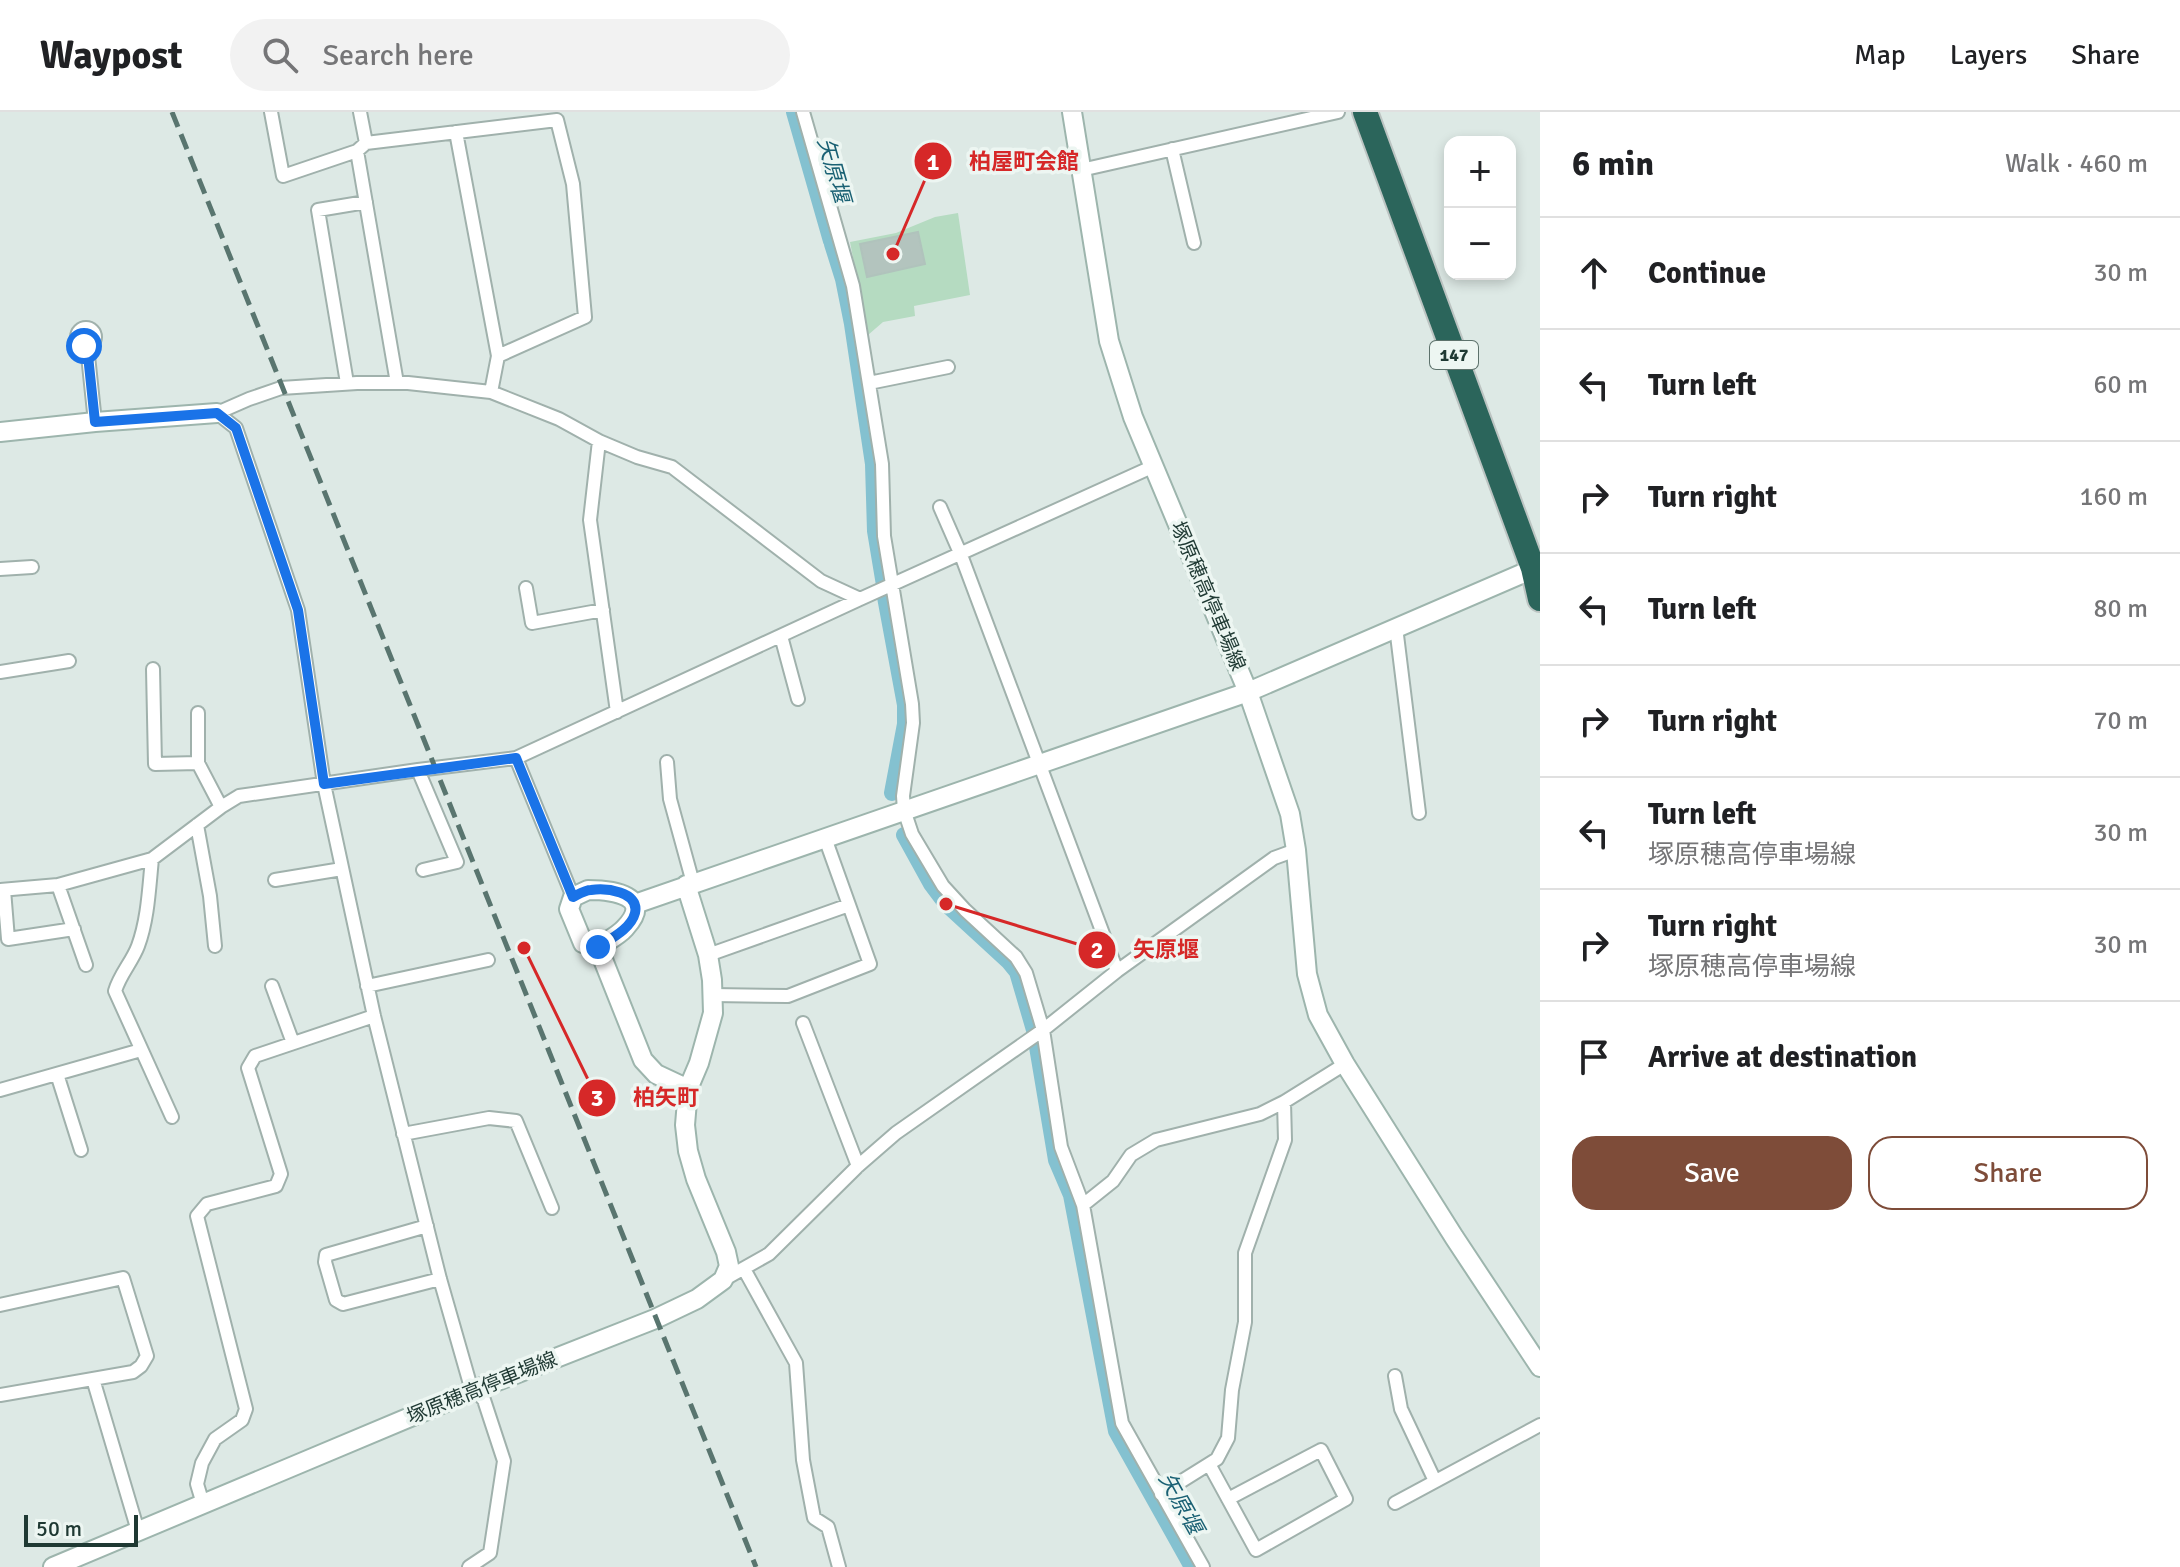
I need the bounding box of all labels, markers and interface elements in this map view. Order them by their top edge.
search box [230,19,790,91]
text: Waypost [40,32,182,79]
icon: search [258,33,302,77]
text: Search here [322,37,474,74]
text: Map [1854,38,1906,72]
text: Layers [1950,38,2027,72]
text: Share [2071,38,2140,72]
water label: 矢原堰 [812,135,857,209]
map controls [1444,136,1516,280]
button: + [1444,136,1516,208]
callout: 柏屋町会館 [913,138,1095,184]
text: 6 min [1572,143,1654,185]
text: 1 [927,147,940,177]
text: 柏屋町会館 [969,148,1079,175]
text: Walk · 460 m [2005,148,2148,180]
button: − [1444,208,1516,280]
icon: ahead [1572,251,1616,295]
text: Continue [1648,255,1766,292]
text: 30 m [2093,257,2148,289]
route start [66,328,102,364]
road number: 147 [1430,341,1478,369]
icon: left [1572,363,1616,407]
text: Turn left [1648,367,1757,404]
text: 60 m [2093,369,2148,401]
icon: right [1572,475,1616,519]
text: Turn right [1648,479,1777,516]
text: 160 m [2079,481,2148,513]
street label: 塚原穂高停車場線 [1165,517,1251,675]
icon: left [1572,587,1616,631]
text: Turn left [1648,591,1757,628]
text: 80 m [2093,593,2148,625]
icon: right [1572,699,1616,743]
text: Turn right [1648,703,1777,740]
text: 70 m [2093,705,2148,737]
text: Turn left [1648,796,1757,833]
icon: left [1572,811,1616,855]
text: 30 m [2093,817,2148,849]
text: 塚原穂高停車場線 [1648,839,1856,871]
text: Turn right [1648,908,1777,945]
icon: right [1572,923,1616,967]
callout: 矢原堰 [1077,927,1215,973]
route end [580,929,616,965]
text: 30 m [2093,929,2148,961]
text: 2 [1091,935,1103,965]
text: 矢原堰 [1133,936,1199,963]
text: 塚原穂高停車場線 [1648,951,1856,983]
icon: arrive [1572,1035,1616,1079]
text: Arrive at destination [1648,1039,1917,1076]
callout: 柏矢町 [577,1075,715,1121]
text: 3 [591,1083,603,1113]
text: 柏矢町 [633,1084,699,1111]
button: Save [1572,1136,1852,1210]
button: Share [1868,1136,2148,1210]
street label: 塚原穂高停車場線 [403,1346,561,1430]
water label: 矢原堰 [1153,1468,1211,1542]
scale bar [24,1511,138,1547]
text: 50 m [36,1515,82,1542]

